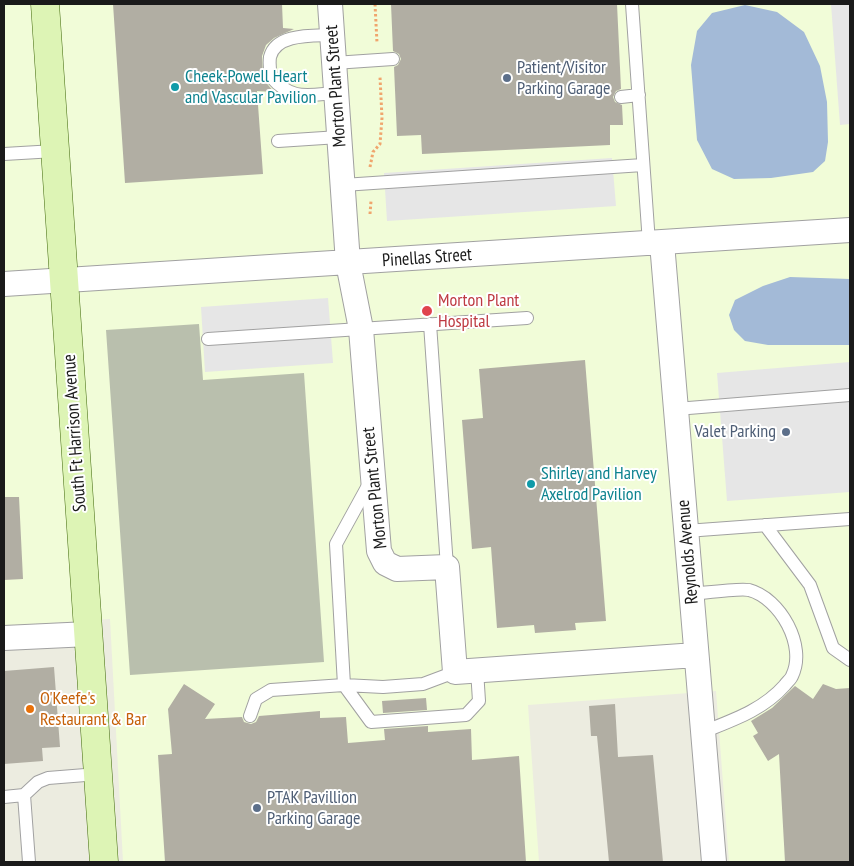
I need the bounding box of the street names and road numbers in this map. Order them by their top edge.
street label: Morton Plant Street [321,24,351,148]
street label: Pinellas Street [381,244,473,272]
street label: South Ft Harrison Avenue [59,353,91,513]
street label: Morton Plant Street [358,426,392,550]
street label: Reynolds Avenue [673,499,703,605]

